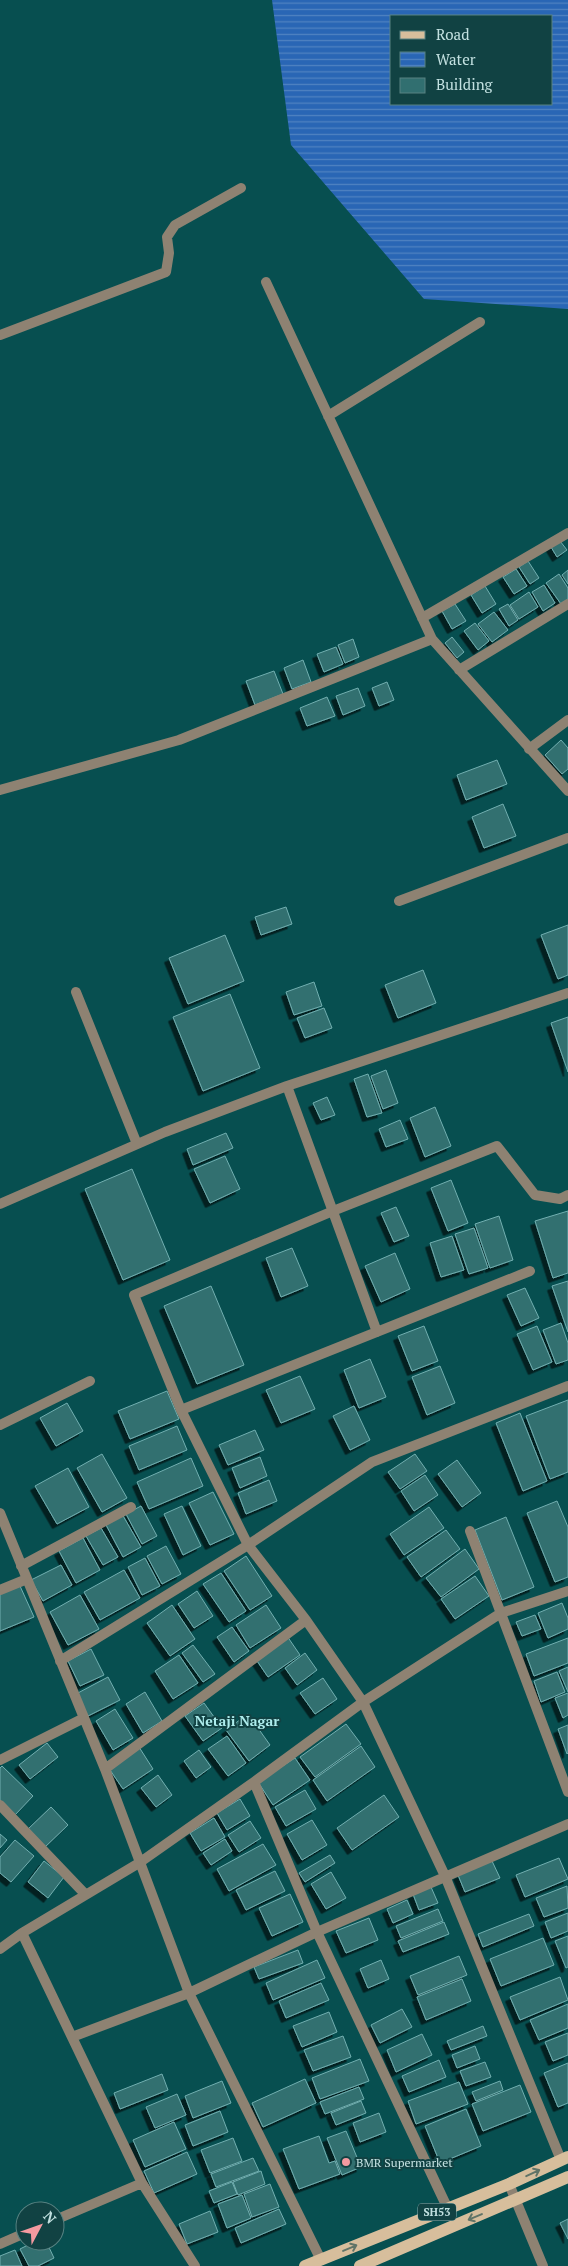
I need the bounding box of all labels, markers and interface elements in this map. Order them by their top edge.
legend [390,15,553,105]
text: Road [436,24,469,44]
text: Water [436,49,476,69]
text: Building [436,74,494,94]
district label: Netaji Nagar [195,1711,279,1730]
place label: BMR Supermarket [356,2155,453,2170]
marker: BMR Supermarket [340,2156,352,2168]
one-way arrow [525,2167,540,2177]
north arrow [15,2201,65,2251]
road number: SH53 [418,2204,456,2220]
text: N [40,2207,61,2228]
one-way arrow [468,2212,483,2222]
one-way arrow [342,2242,357,2252]

